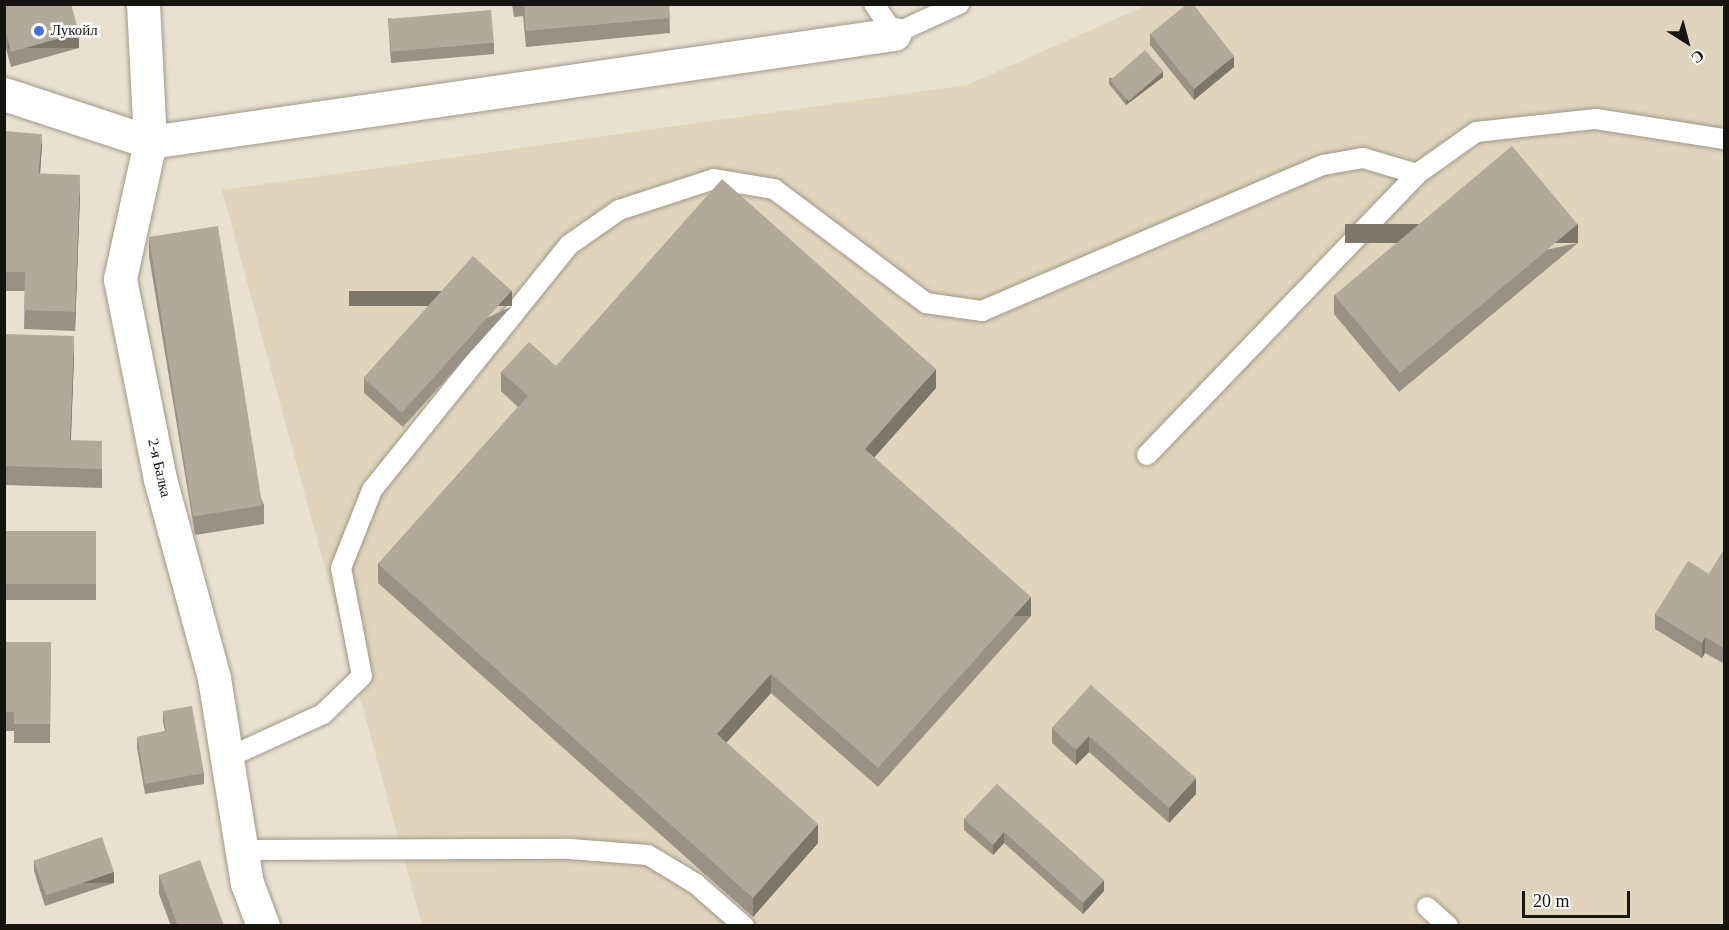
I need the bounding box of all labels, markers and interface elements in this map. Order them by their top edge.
north arrow [1657,12,1717,72]
place label: Лукойл [51,22,98,40]
marker: Лукойл [32,24,46,38]
text: С [1688,47,1708,67]
street label: 2-я Балка [144,437,174,499]
scale bar [1525,879,1633,917]
text: 20 m [1533,891,1570,911]

